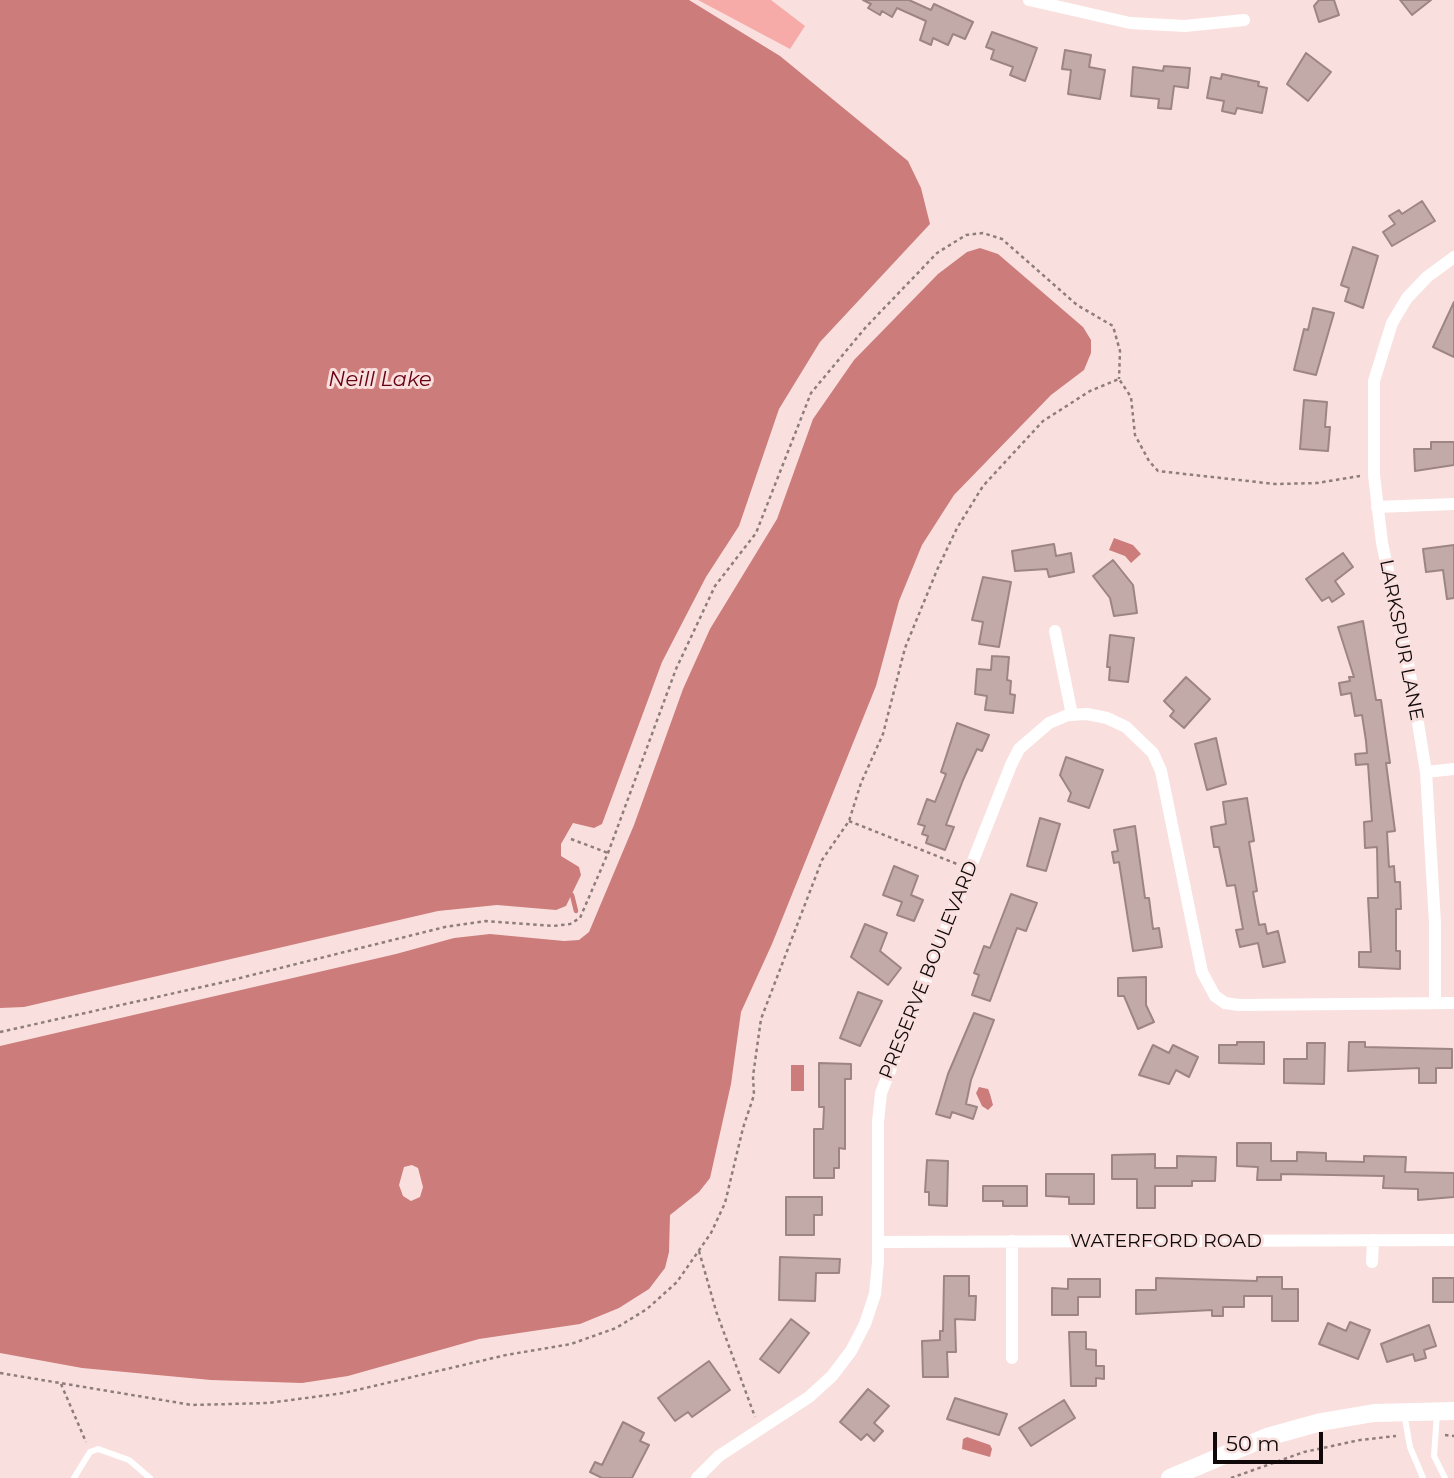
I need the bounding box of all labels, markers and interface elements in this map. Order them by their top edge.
water label: Neill Lake [328,367,432,393]
street label: LARKSPUR LANE [1374,557,1428,723]
street label: PRESERVE BOULEVARD [875,858,983,1082]
street label: WATERFORD ROAD [1070,1230,1262,1252]
scale bar [1216,1418,1326,1462]
text: 50 m [1226,1431,1280,1456]

